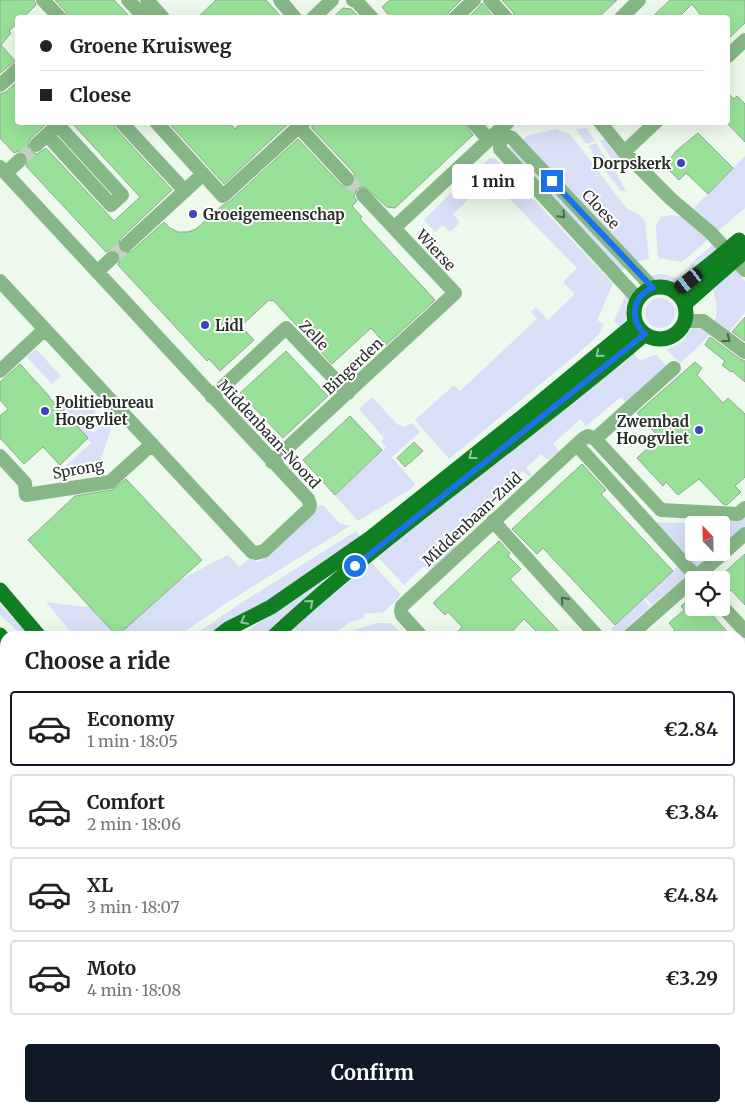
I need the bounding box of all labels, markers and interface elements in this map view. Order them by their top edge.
text: Groene Kruisweg [70,34,232,58]
text: Cloese [70,83,131,107]
place label: Dorpskerk [592,154,671,173]
marker: Dorpskerk [675,157,687,169]
callout: 1 min [452,164,534,198]
route end [541,170,563,192]
text: 1 min [471,171,515,191]
street label: Cloese [578,185,624,233]
place label: Groeigemeenschap [203,205,345,224]
marker: Groeigemeenschap [187,208,199,220]
one-way arrow [556,209,565,218]
street label: Wierse [412,225,460,275]
car [672,266,705,296]
place label: Lidl [215,316,244,335]
street label: Zelle [295,316,333,354]
marker: Lidl [199,319,211,331]
one-way arrow [721,333,730,341]
street label: Bingerden [319,334,387,398]
one-way arrow [596,348,605,357]
street label: Middenbaan-Noord [214,376,324,492]
place label: Politiebureau Hoogvliet [55,393,154,429]
marker: Politiebureau Hoogvliet [39,405,51,417]
place label: Zwembad Hoogvliet [616,412,689,448]
marker: Zwembad Hoogvliet [693,424,705,436]
one-way arrow [469,451,478,460]
street label: Sprong [51,455,105,483]
street label: Middenbaan-Zuid [418,468,526,570]
north arrow [685,516,730,561]
map controls [685,516,730,616]
route start [344,555,366,577]
button: locate [685,571,730,616]
one-way arrow [561,596,570,605]
one-way arrow [304,600,313,609]
one-way arrow [241,615,250,625]
text: Choose a ride [25,647,170,675]
icon: car [27,706,72,751]
text: Economy [87,707,175,731]
text: €2.84 [663,717,718,741]
text: 1 min · 18:05 [87,731,178,751]
icon: car [27,789,72,834]
text: Comfort [87,790,165,814]
text: €3.84 [664,800,718,824]
text: 2 min · 18:06 [87,814,181,834]
icon: car [27,872,72,917]
text: XL [87,873,113,897]
text: €4.84 [663,883,718,907]
text: 3 min · 18:07 [87,897,180,917]
icon: car [27,955,72,1000]
text: Moto [87,956,136,980]
text: €3.29 [665,966,718,990]
text: 4 min · 18:08 [87,980,181,1000]
button: Confirm [25,1044,720,1102]

